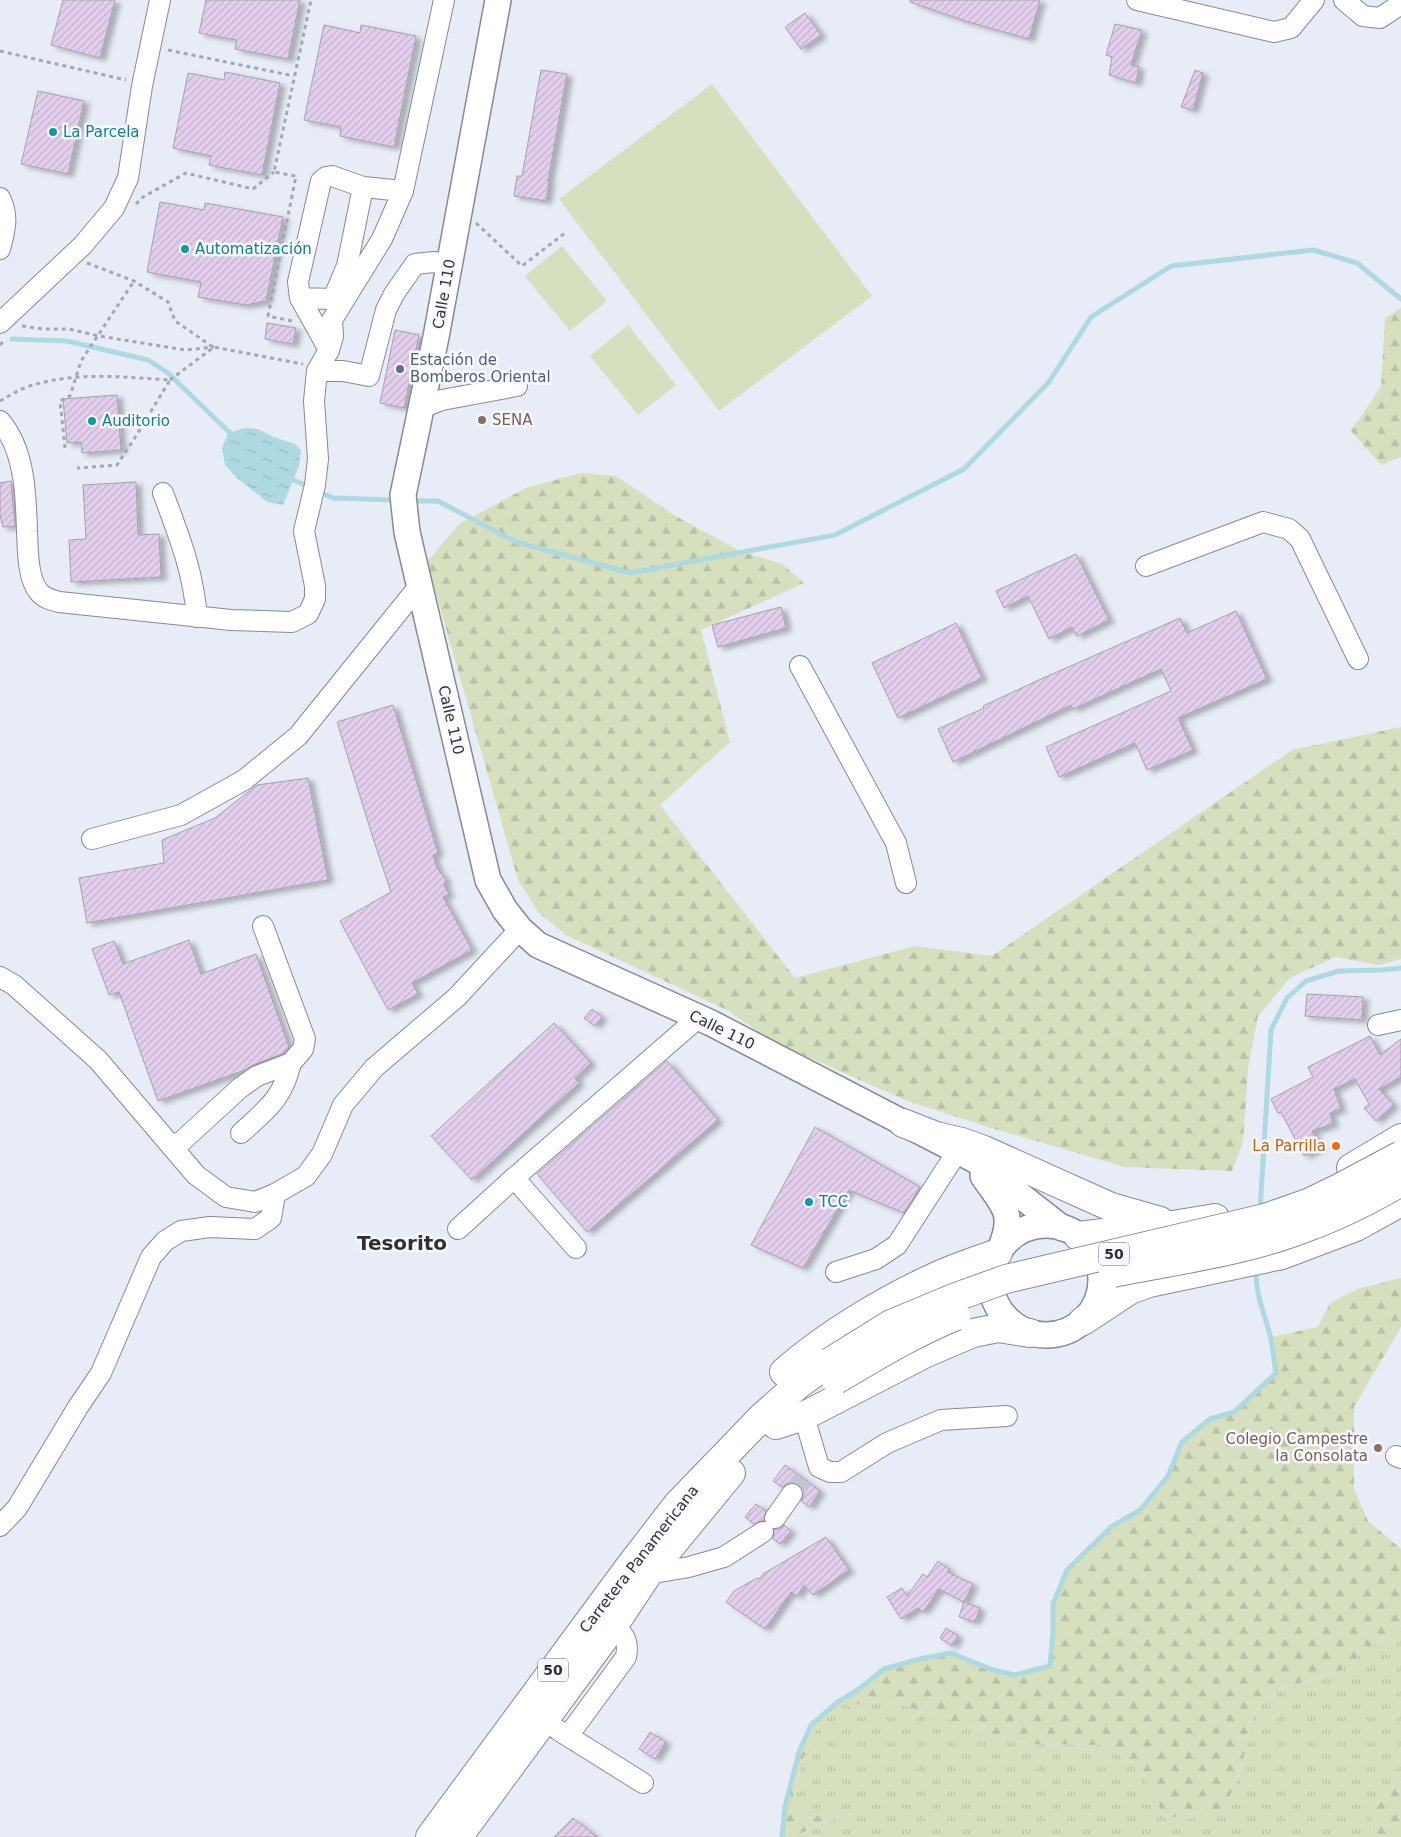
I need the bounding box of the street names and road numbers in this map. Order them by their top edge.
street label: Calle 110 [429,258,459,330]
street label: Calle 110 [434,684,468,756]
street label: Calle 110 [686,1006,758,1054]
road number: 50 [1099,1242,1129,1266]
street label: Carretera Panamericana [576,1482,702,1636]
road number: 50 [538,1658,568,1682]

